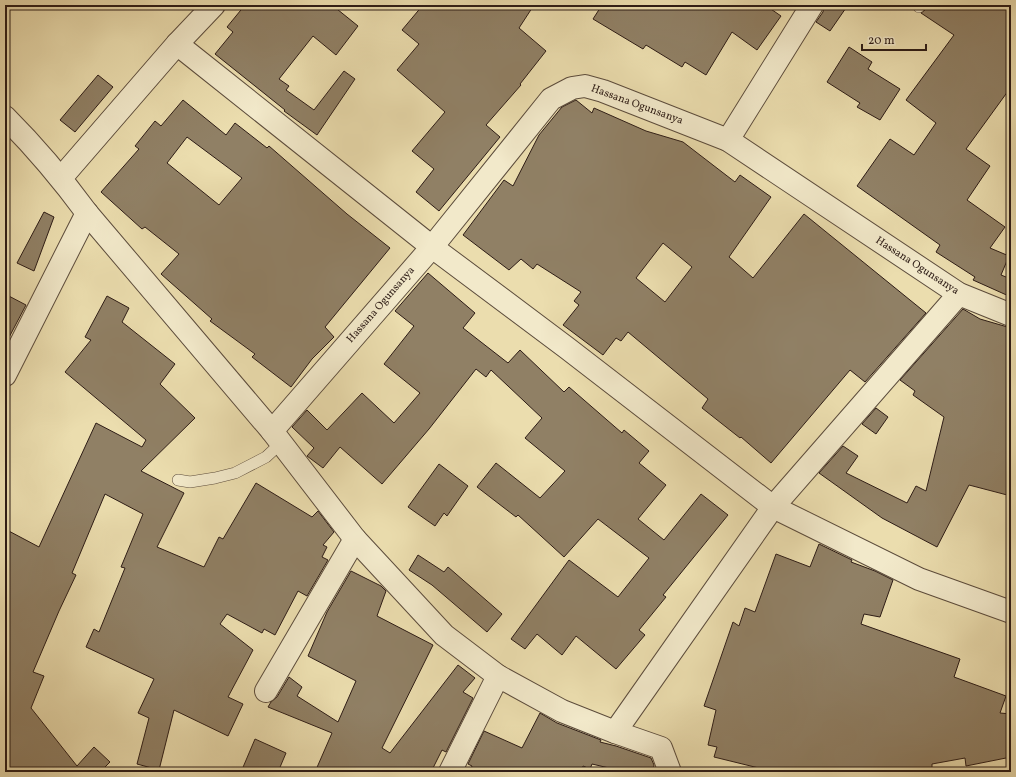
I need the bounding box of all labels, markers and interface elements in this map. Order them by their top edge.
scale bar [862,26,926,52]
text: 20 m [868,33,895,49]
street label: Hassana Ogunsanya [589,81,686,129]
street label: Hassana Ogunsanya [872,233,962,299]
street label: Hassana Ogunsanya [343,263,419,347]

